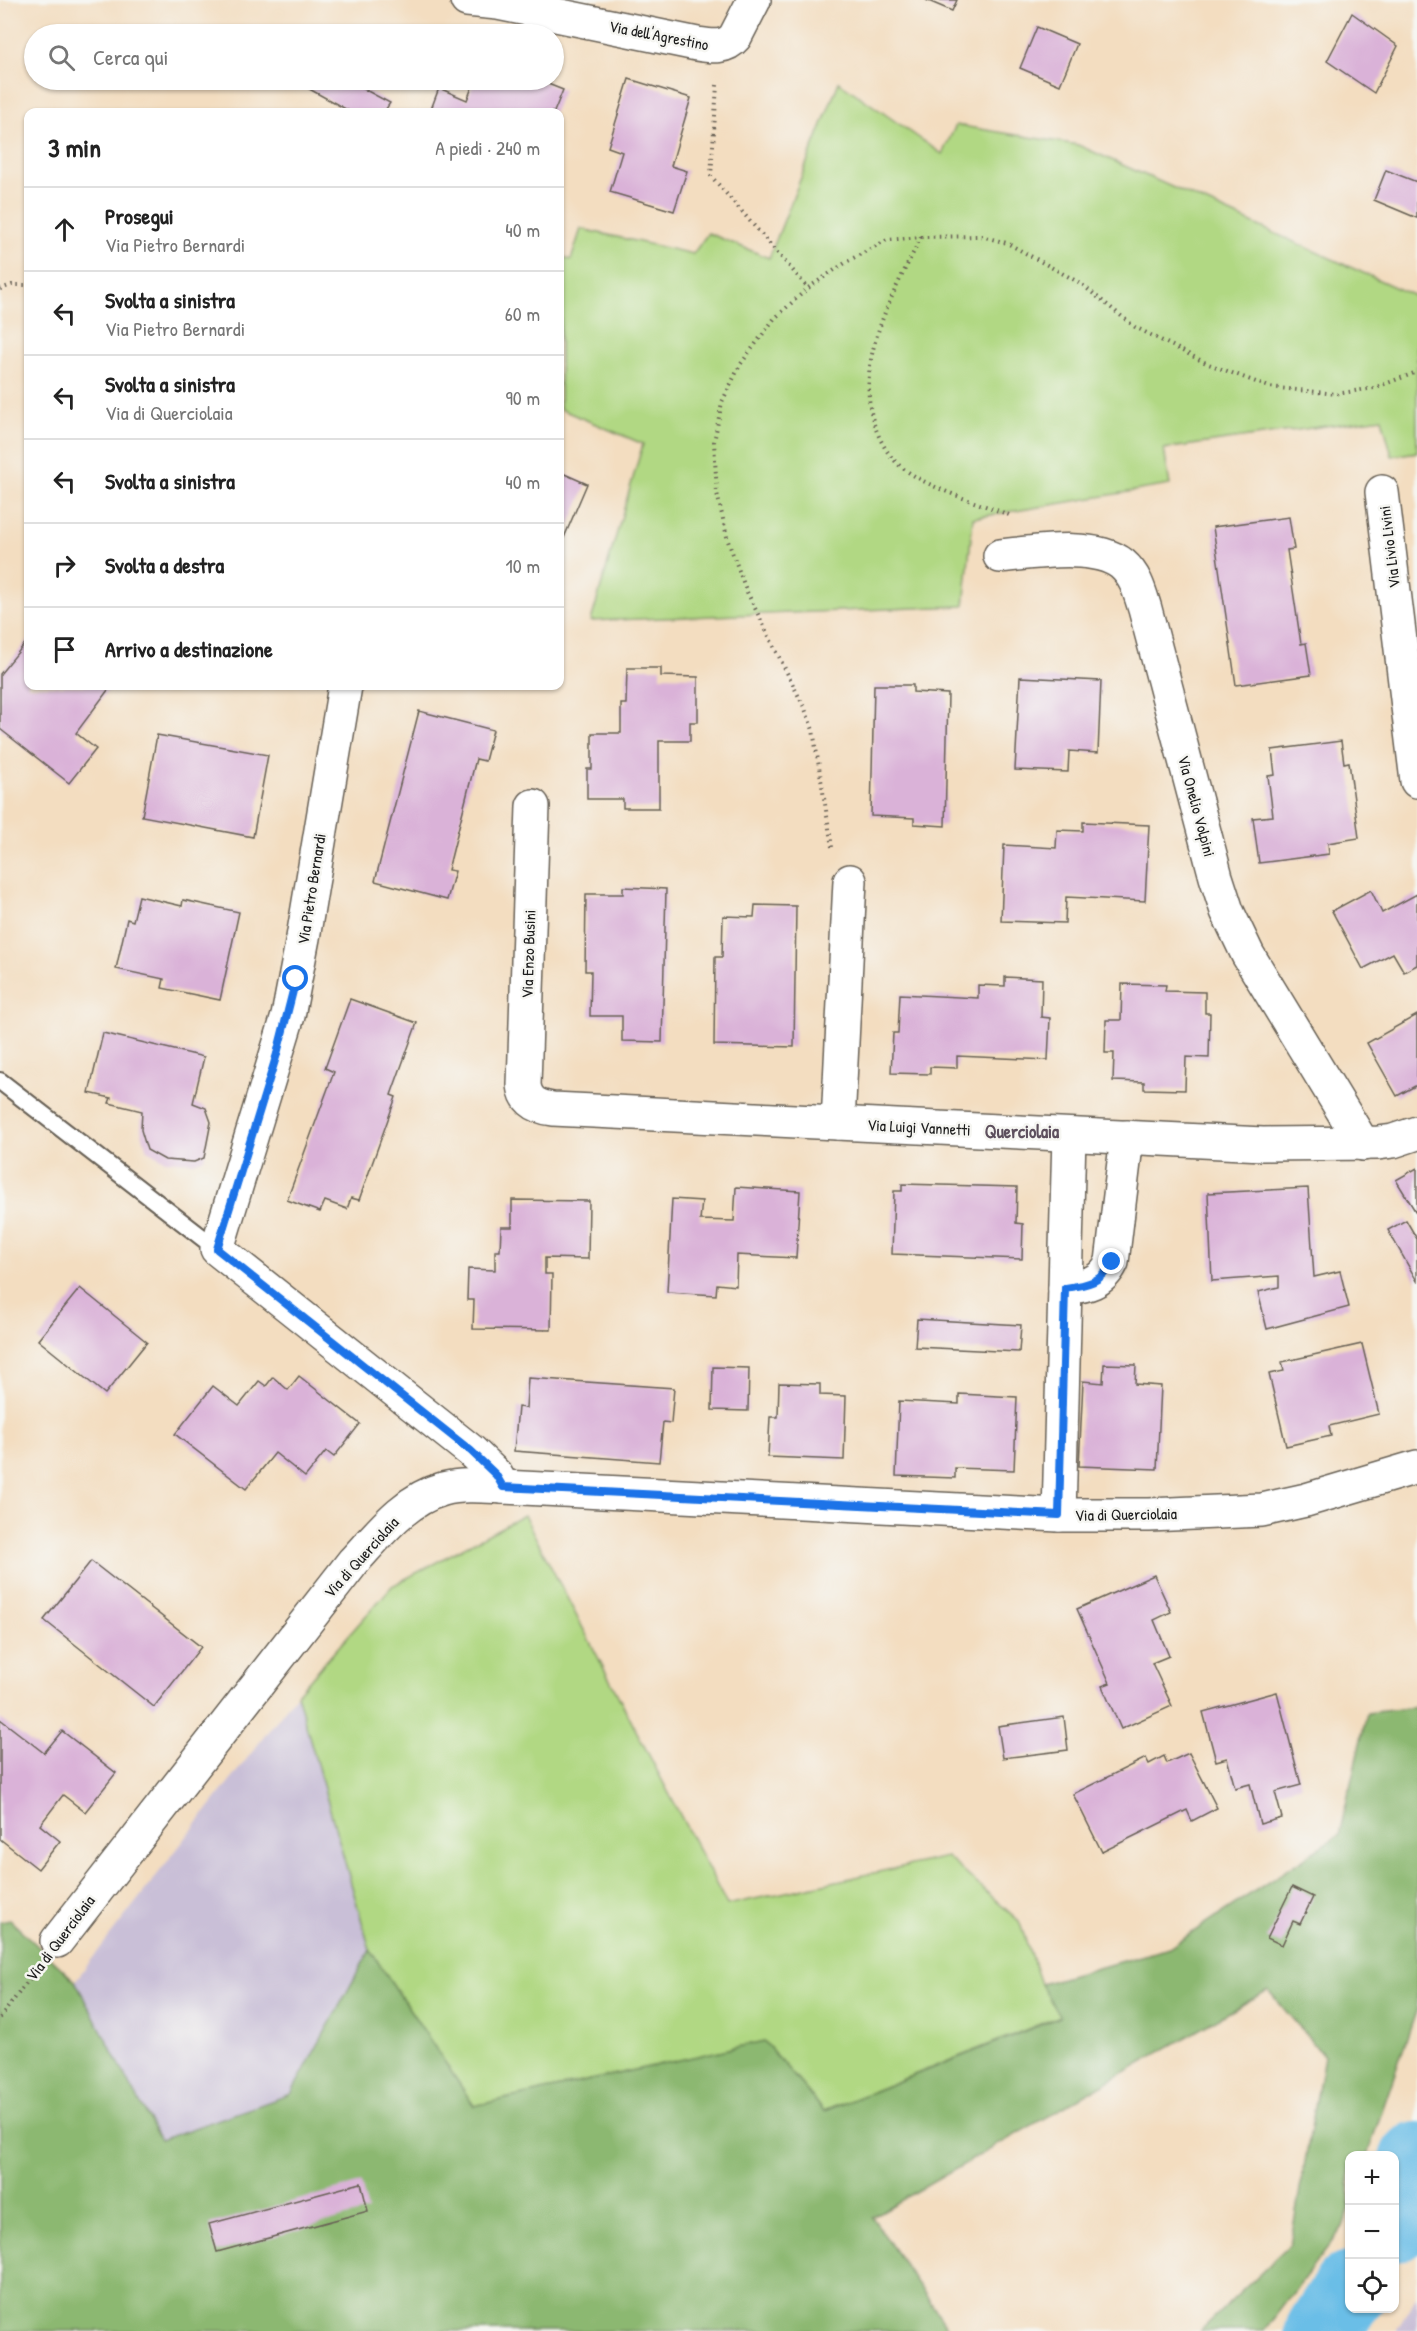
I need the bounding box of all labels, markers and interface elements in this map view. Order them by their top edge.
street label: Via dell'Agrestino [607,15,711,56]
search box [24,24,564,90]
icon: search [45,41,78,74]
text: Cerca qui [93,42,168,72]
text: 3 min [48,130,101,165]
text: A piedi · 240 m [435,134,540,161]
text: Prosegui [105,201,174,231]
icon: ahead [48,213,81,246]
text: 40 m [505,216,540,243]
text: Via Pietro Bernardi [105,231,245,258]
text: Svolta a sinistra [105,285,235,315]
icon: left [48,297,81,330]
text: 60 m [505,300,540,327]
text: Via Pietro Bernardi [105,315,245,342]
text: Svolta a sinistra [105,369,235,399]
icon: left [48,381,81,414]
text: 90 m [506,384,540,411]
text: Via di Querciolaia [105,399,233,426]
icon: left [48,465,81,498]
text: Svolta a sinistra [105,466,235,496]
text: 40 m [505,468,540,495]
street label: Via Livio Livini [1373,505,1405,589]
icon: right [48,549,81,582]
text: Svolta a destra [105,550,224,580]
text: 10 m [506,552,540,579]
icon: arrive [48,633,81,666]
text: Arrivo a destinazione [105,634,273,664]
street label: Via Onelio Volpini [1173,753,1221,859]
street label: Via Pietro Bernardi [291,832,331,946]
street label: Via Enzo Busini [515,909,541,999]
route start [282,965,308,991]
street label: Via Luigi Vannetti [867,1113,971,1141]
district label: Querciolaia [985,1119,1060,1144]
route end [1098,1248,1124,1274]
street label: Via di Querciolaia [1075,1502,1177,1526]
street label: Via di Querciolaia [319,1512,403,1602]
street label: Via di Querciolaia [20,1891,100,1985]
map controls [1345,2151,1399,2313]
button: + [1345,2151,1399,2205]
button: − [1345,2205,1399,2259]
button: locate [1345,2259,1399,2313]

